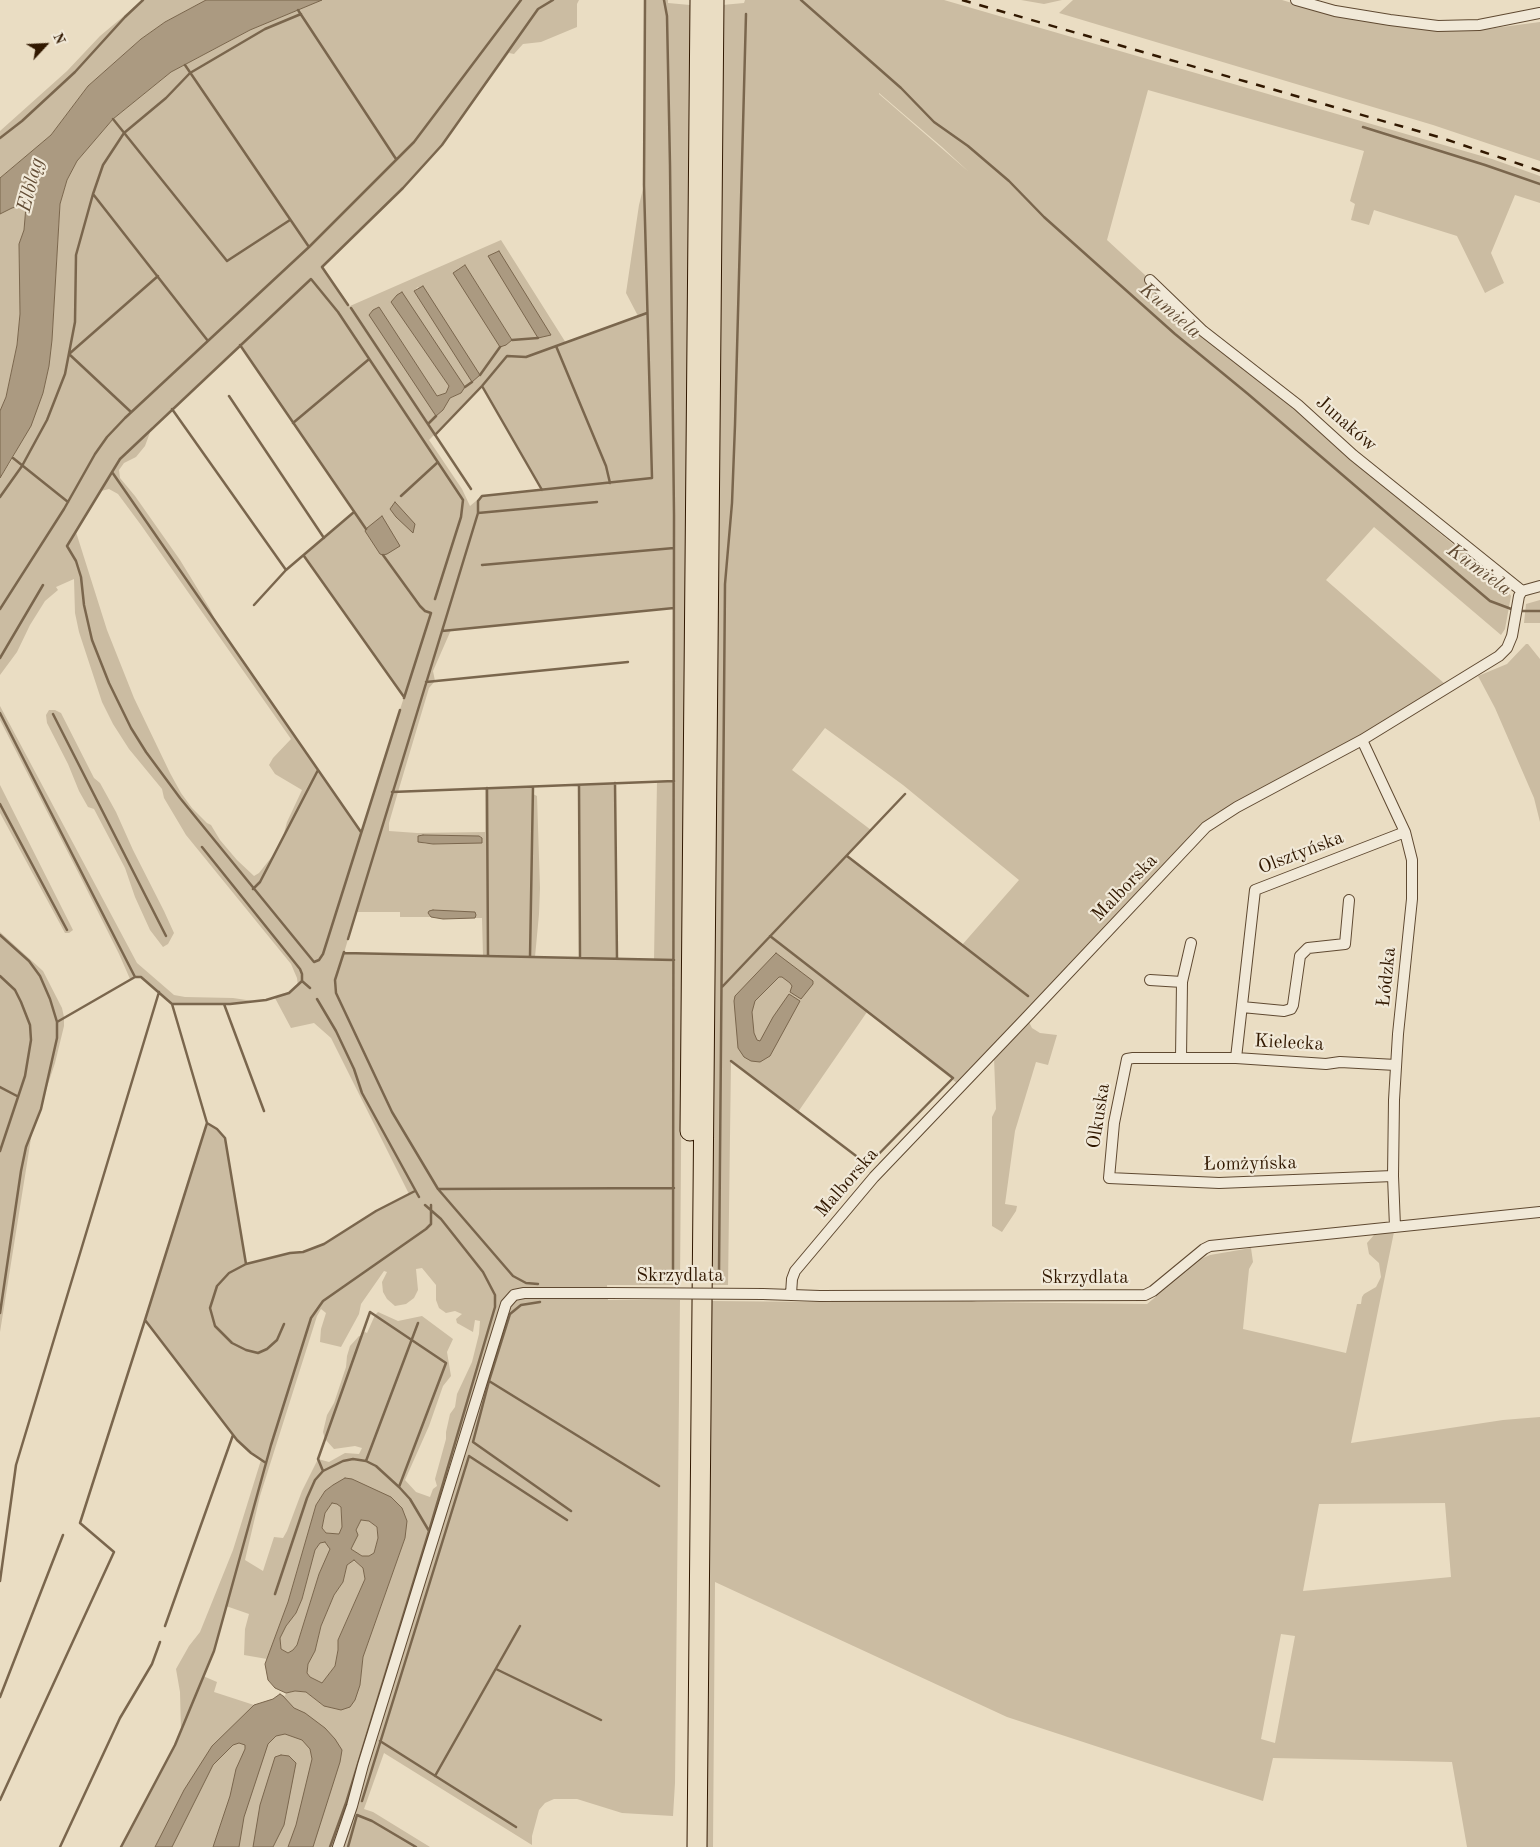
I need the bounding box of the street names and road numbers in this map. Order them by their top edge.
street label: Junaków [1311,391,1381,457]
street label: Olsztyńska [1255,826,1347,880]
street label: Malborska [1087,850,1163,926]
street label: Łódzka [1373,946,1401,1008]
street label: Kielecka [1254,1030,1324,1056]
street label: Olkuska [1083,1082,1115,1150]
street label: Malborska [811,1143,883,1223]
street label: Łomżyńska [1203,1152,1297,1176]
street label: Skrzydlata [636,1265,724,1287]
street label: Skrzydlata [1041,1267,1129,1289]

